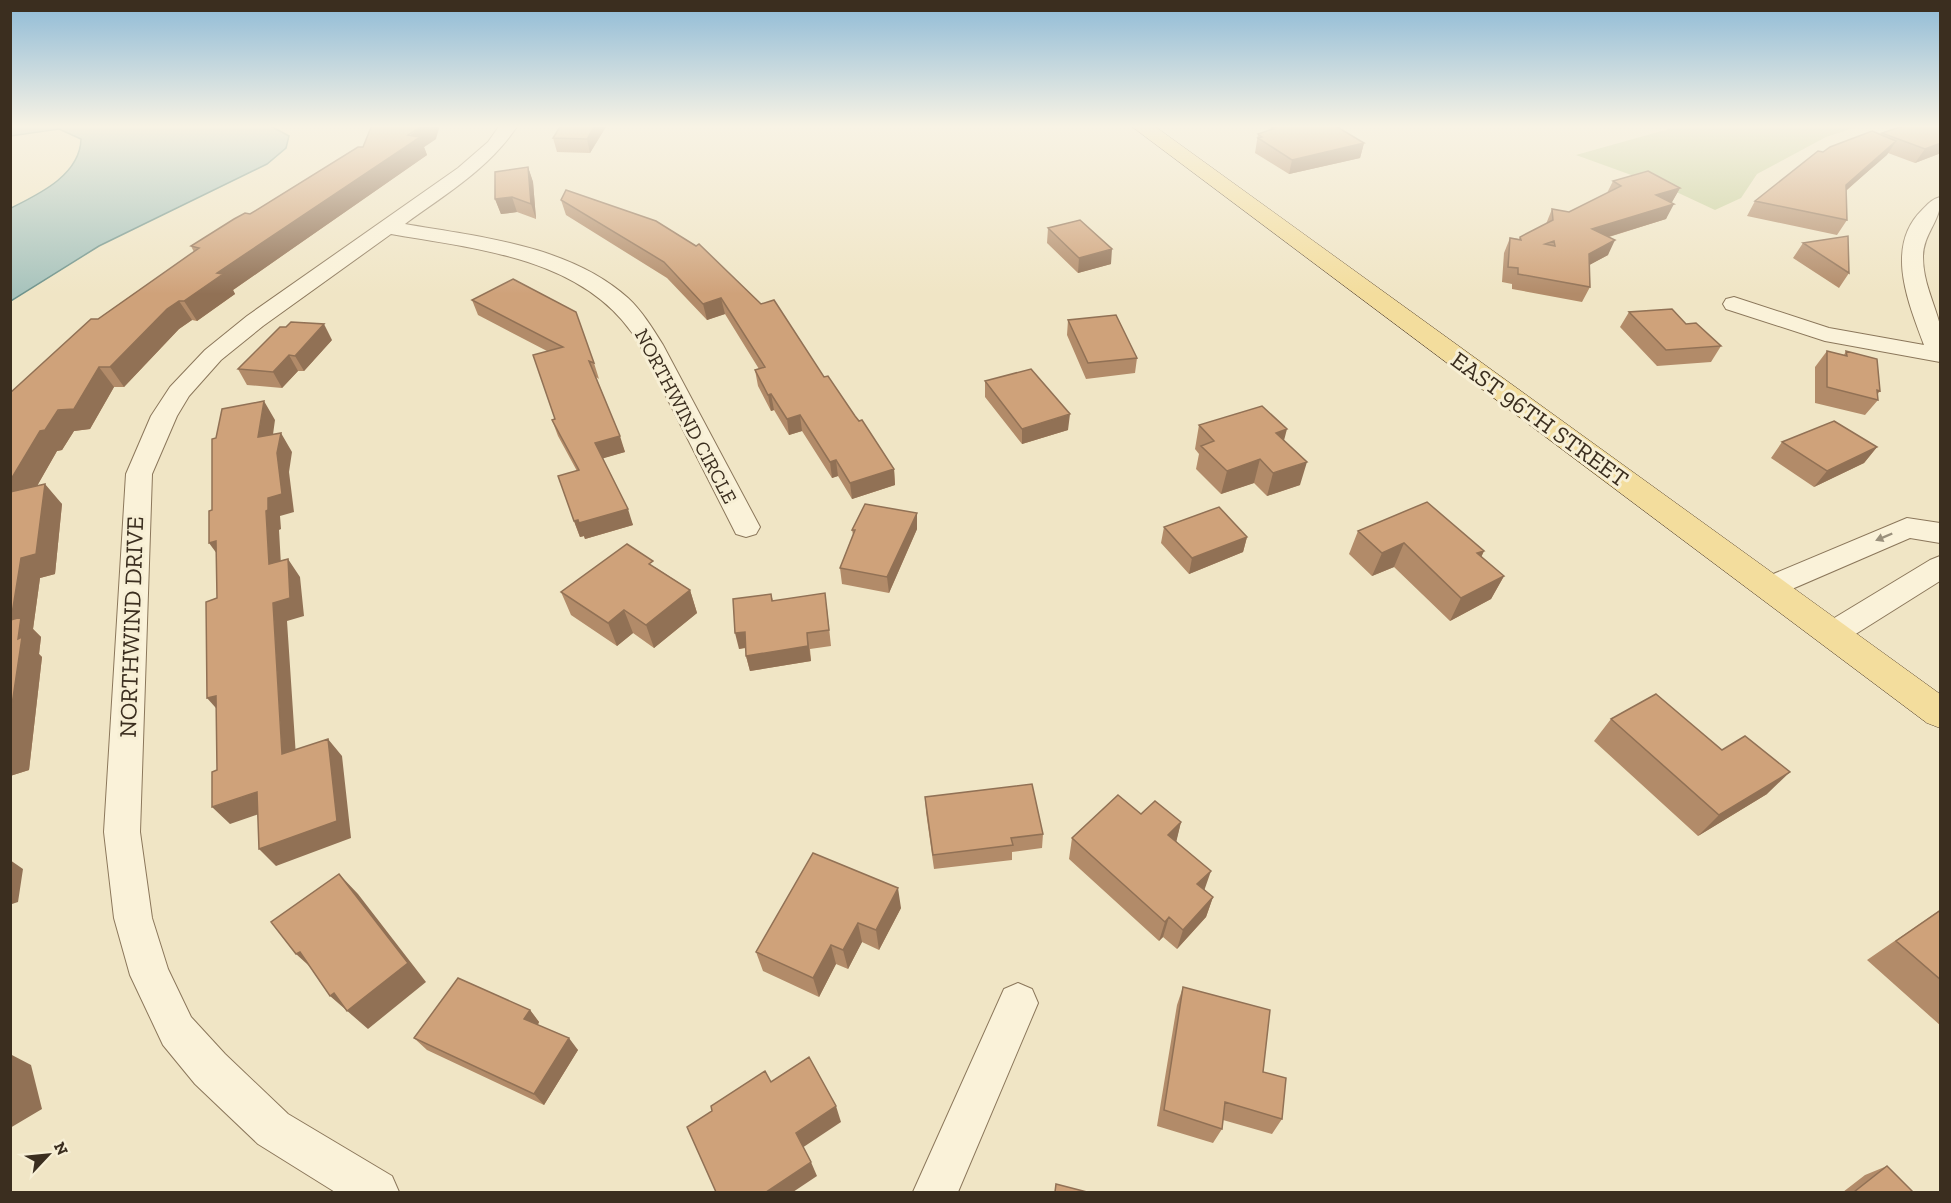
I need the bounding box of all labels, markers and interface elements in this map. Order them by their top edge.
street label: NORTHWIND CIRCLE [630,325,742,507]
street label: EAST 96TH STREET [1446,345,1634,493]
street label: NORTHWIND DRIVE [113,516,149,738]
one-way arrow [1875,532,1893,542]
north arrow [18,1125,78,1185]
text: N [50,1139,72,1158]

